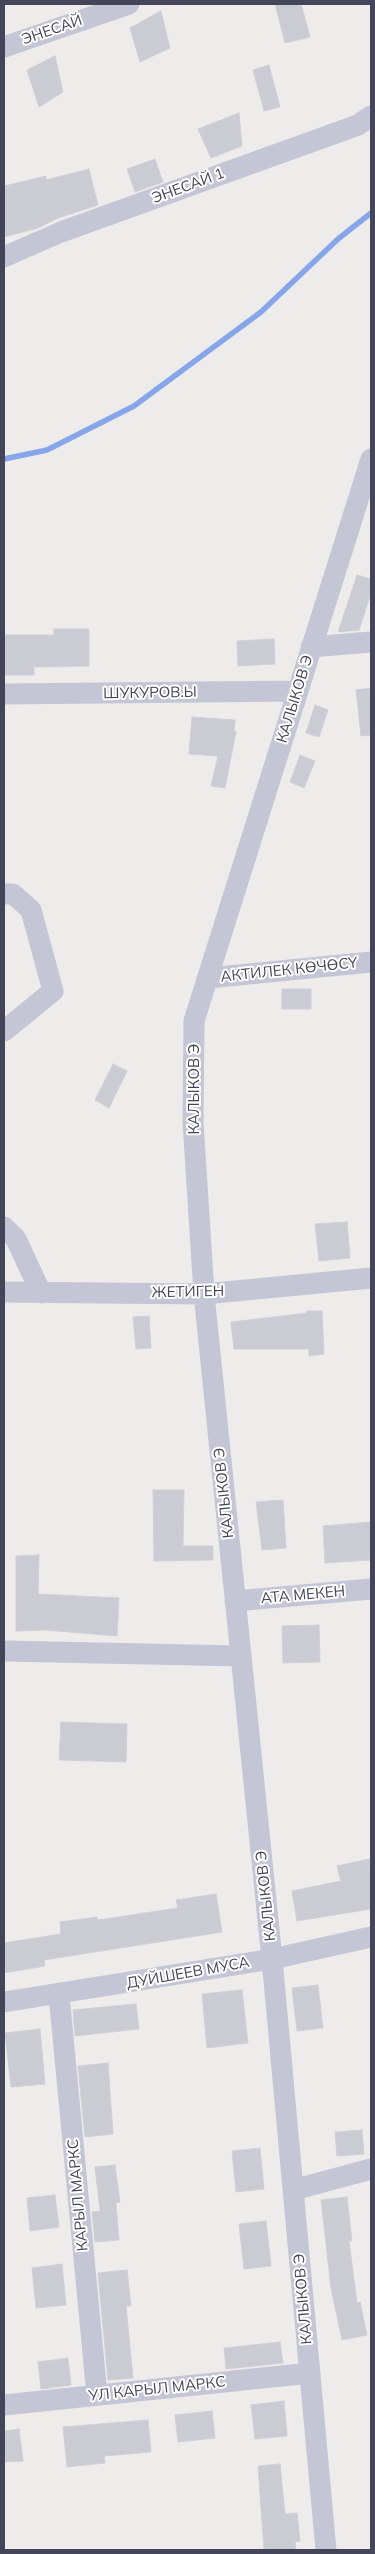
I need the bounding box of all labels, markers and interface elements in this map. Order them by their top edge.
street label: ЭНЕСАЙ [19,11,85,49]
street label: ЭНЕСАЙ 1 [149,165,227,207]
street label: КАЛЫКОВ Э [273,653,317,745]
street label: ШУКУРОВ.Ы [103,683,197,703]
street label: АКТИЛЕК КӨЧӨСҮ [220,954,358,986]
street label: КАЛЫКОВ Э [185,1044,203,1134]
street label: ЖЕТИГЕН [152,1282,224,1302]
street label: КАЛЫКОВ Э [210,1447,238,1539]
street label: АТА МЕКЕН [260,1582,346,1608]
street label: КАЛЫКОВ Э [252,1850,280,1942]
street label: ДУЙШЕЕВ МУСА [125,1953,251,1993]
street label: КАРЫЛ МАРКС [64,2138,92,2252]
street label: КАЛЫКОВ Э [290,2253,316,2345]
street label: УЛ КАРЫЛ МАРКС [88,2373,226,2405]

